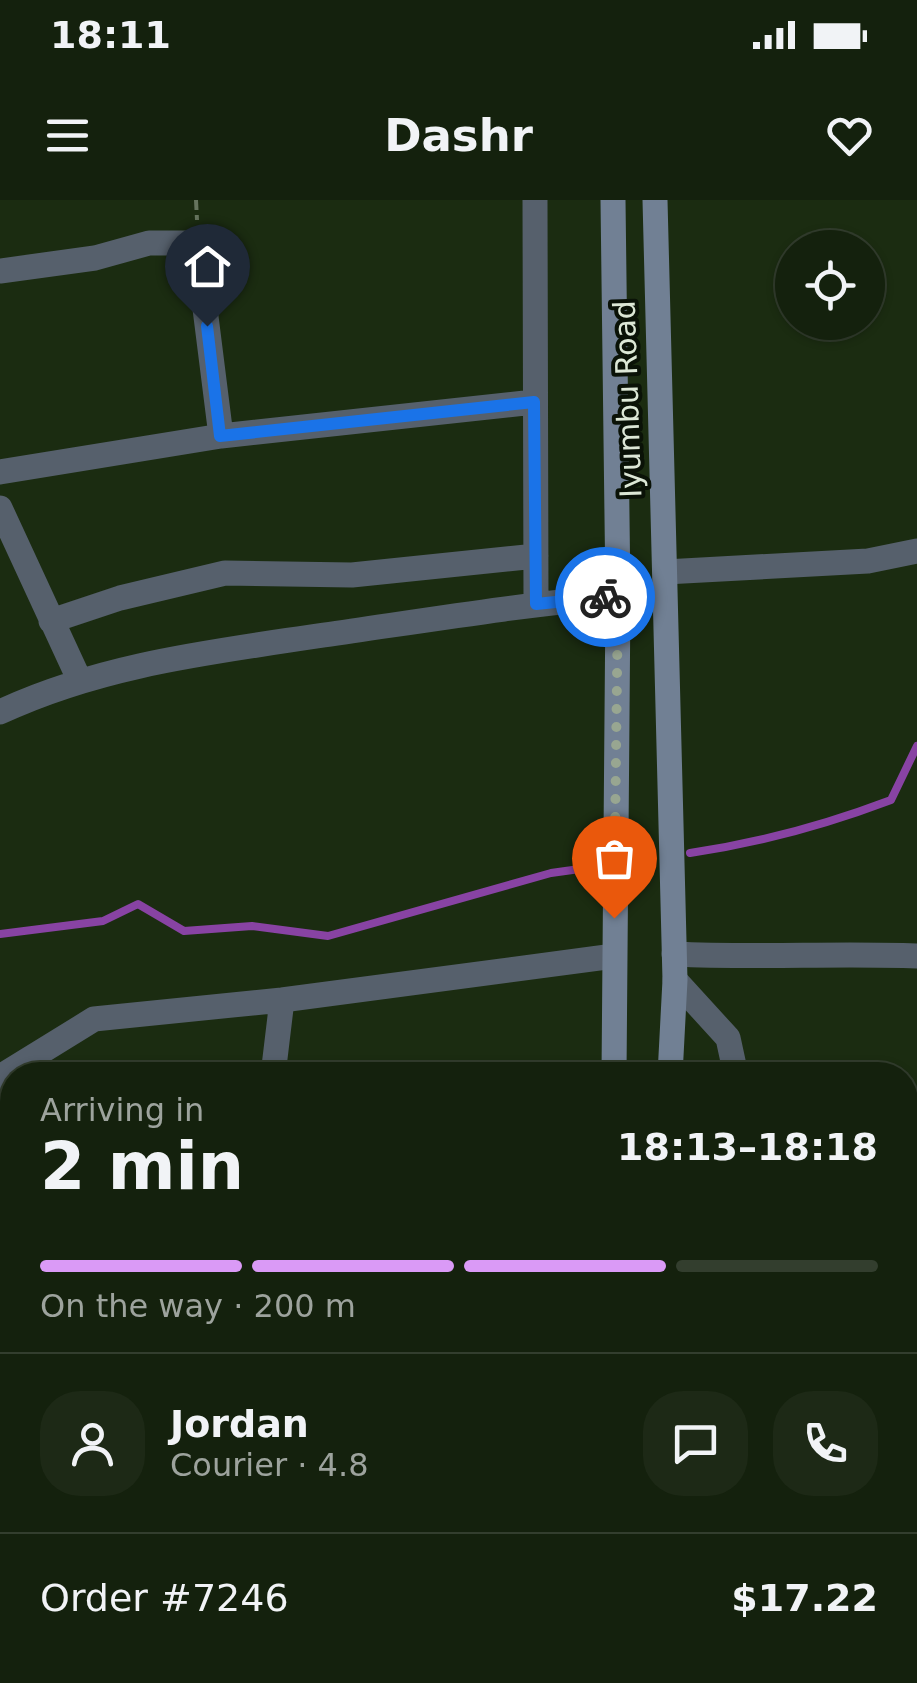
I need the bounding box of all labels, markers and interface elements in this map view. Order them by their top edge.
text: 18:11 [50,13,171,57]
icon: menu [40,108,95,163]
icon: heart [822,108,877,163]
text: Dashr [384,109,533,162]
pin [165,224,250,327]
map controls [775,230,885,340]
button: locate [775,230,885,340]
icon: home [180,239,235,294]
street label: Iyumbu Road [607,300,648,498]
courier [555,547,655,647]
icon: bike [578,570,633,625]
pin [572,816,657,919]
icon: bag [587,831,642,886]
text: Arriving in [40,1091,204,1129]
text: 18:13–18:18 [617,1125,878,1169]
text: 2 min [40,1129,244,1204]
text: On the way · 200 m [40,1287,356,1325]
button: person [40,1391,145,1496]
button: chat [643,1391,748,1496]
button: phone [773,1391,878,1496]
text: Jordan [170,1402,309,1446]
text: Courier · 4.8 [170,1446,369,1484]
text: Order #7246 [40,1576,289,1620]
text: $17.22 [731,1576,878,1620]

